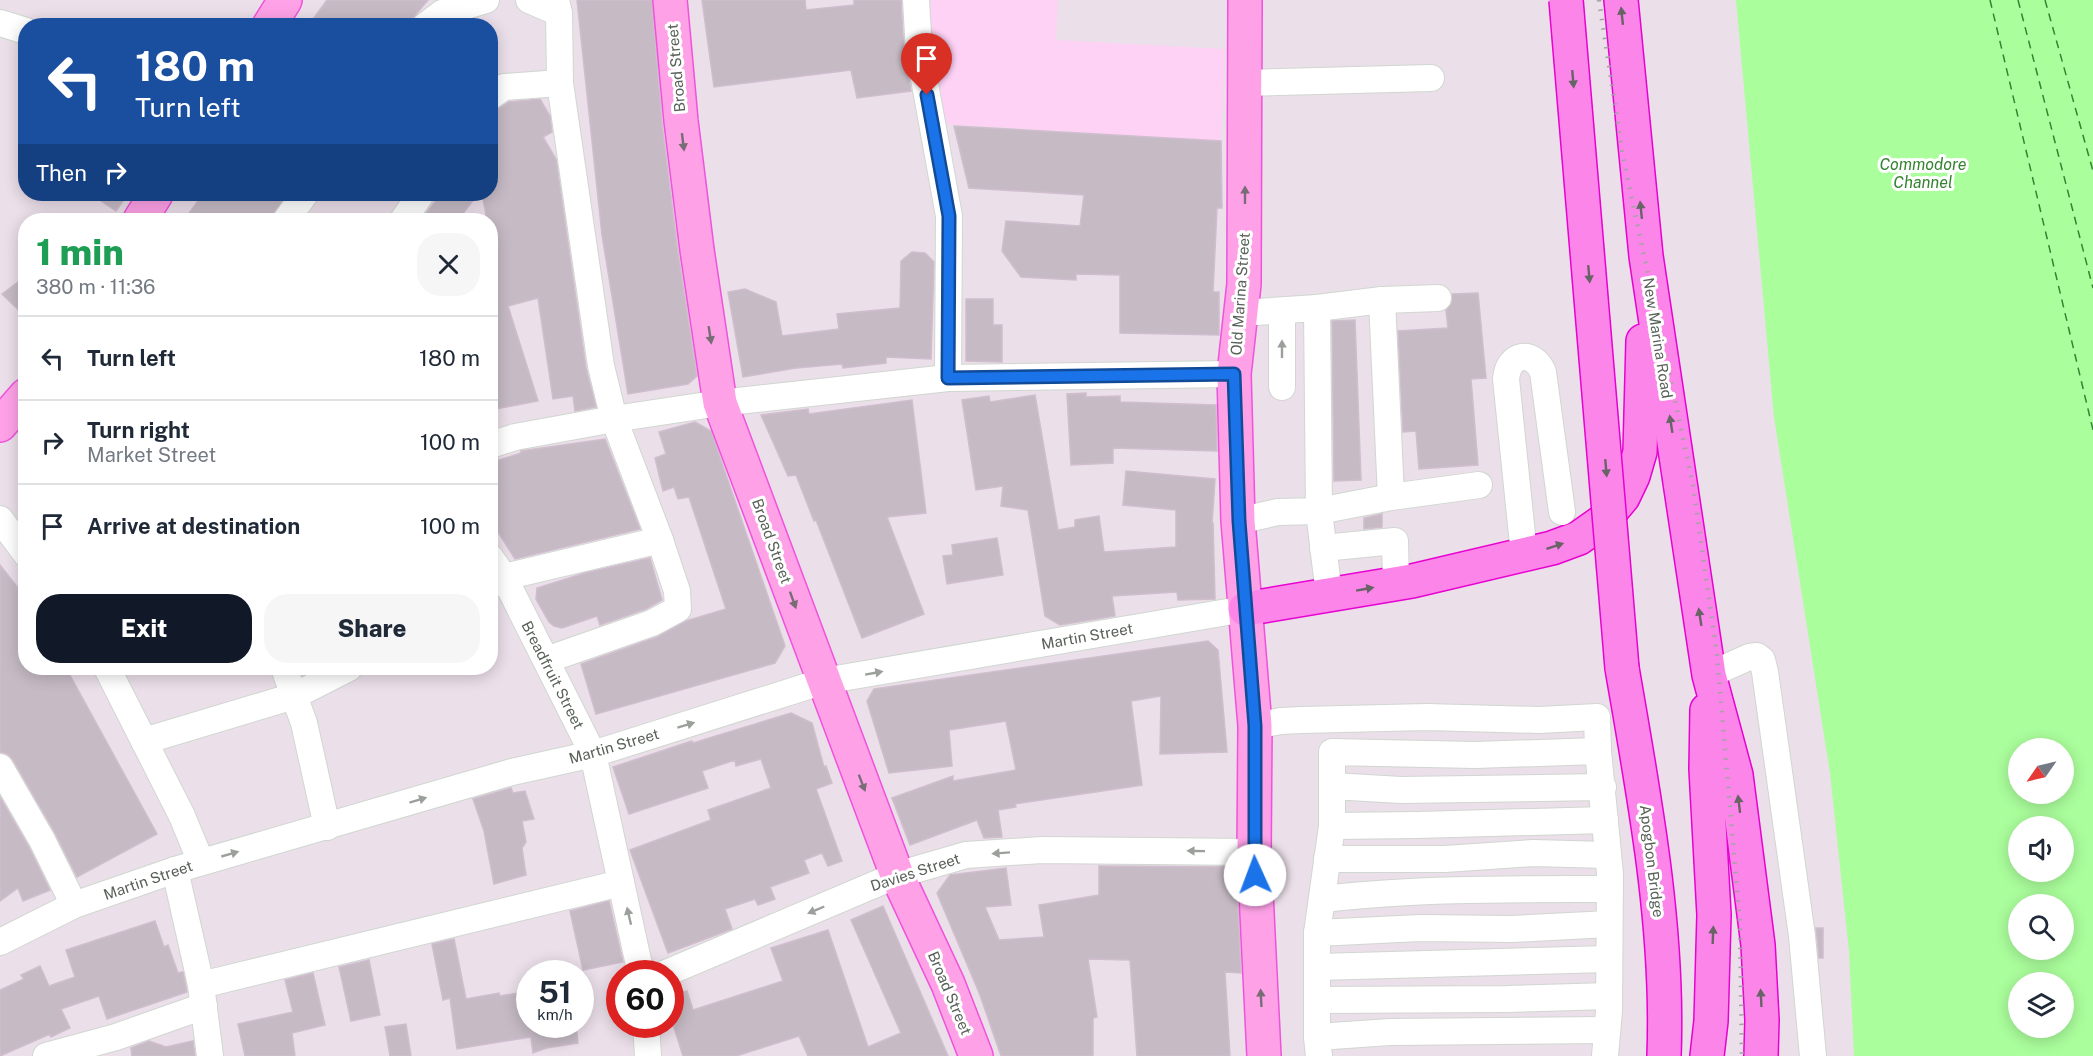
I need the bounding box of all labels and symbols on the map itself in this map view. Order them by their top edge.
one-way arrow [1617,7,1627,26]
street label: Broad Street [664,23,688,113]
pin [901,33,952,95]
one-way arrow [1568,70,1578,89]
one-way arrow [679,132,688,151]
water label: Commodore Channel [1879,155,1967,192]
one-way arrow [1240,185,1250,204]
one-way arrow [1636,201,1646,220]
street label: Old Marina Street [1227,232,1253,356]
one-way arrow [1584,264,1594,283]
street label: New Marina Road [1640,276,1676,400]
one-way arrow [705,326,714,345]
one-way arrow [1277,339,1287,358]
one-way arrow [1667,415,1676,434]
one-way arrow [1601,458,1610,477]
street label: Broad Street [749,496,795,586]
one-way arrow [1546,541,1564,550]
one-way arrow [1355,584,1374,593]
one-way arrow [789,591,799,609]
one-way arrow [1695,607,1704,626]
street label: Breadfruit Street [518,618,588,732]
street label: Martin Street [1040,620,1134,652]
one-way arrow [864,668,883,677]
one-way arrow [677,720,695,729]
street label: Martin Street [567,725,661,767]
north arrow [2008,738,2074,804]
one-way arrow [857,774,867,792]
one-way arrow [1735,794,1744,813]
one-way arrow [409,795,427,804]
street label: Apogbon Bridge [1637,804,1667,918]
position arrow [1223,843,1287,907]
one-way arrow [1186,846,1205,856]
one-way arrow [991,848,1010,858]
one-way arrow [222,849,240,858]
street label: Davies Street [868,849,962,894]
street label: Martin Street [101,857,195,903]
one-way arrow [807,905,824,914]
one-way arrow [623,907,633,926]
one-way arrow [1709,925,1718,944]
street label: Broad Street [925,949,975,1037]
speed limit sign: 60 [606,960,684,1038]
one-way arrow [1257,988,1266,1007]
one-way arrow [1757,988,1766,1007]

